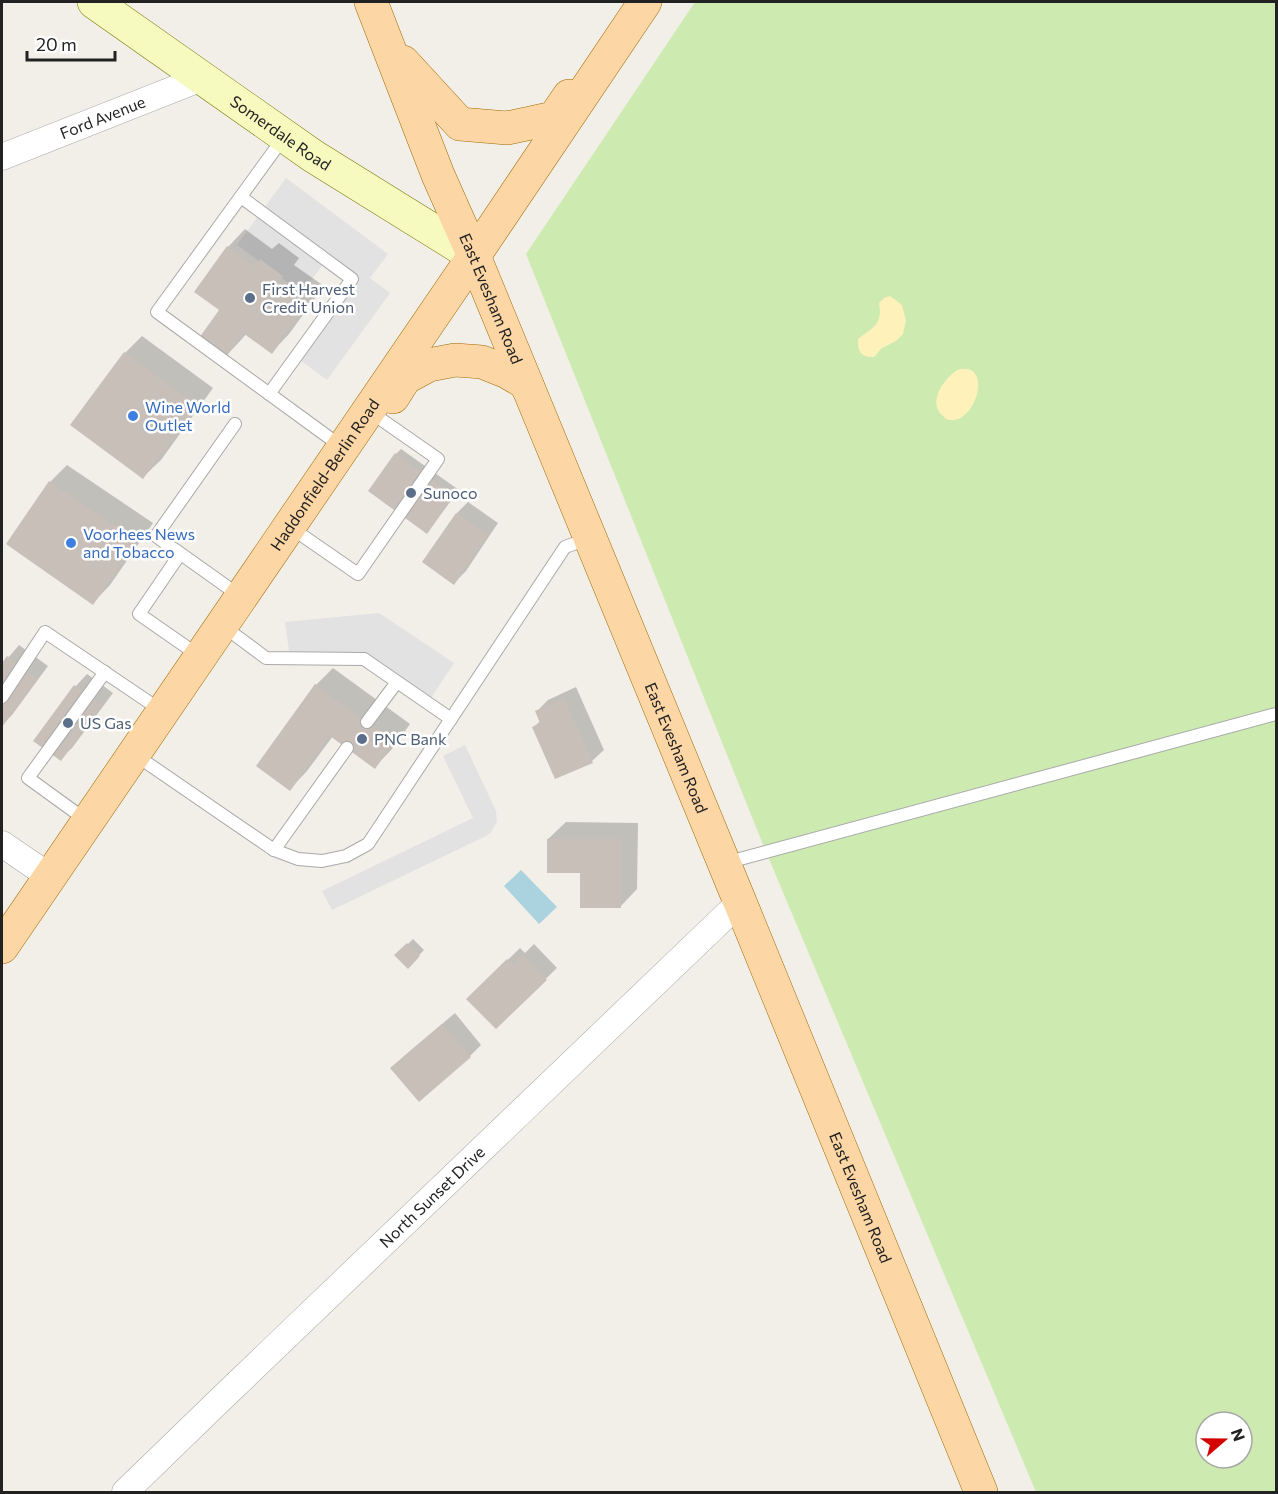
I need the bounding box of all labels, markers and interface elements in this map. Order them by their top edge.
scale bar [27,24,116,62]
text: 20 m [36,33,77,55]
street label: Ford Avenue [57,91,148,142]
street label: Somerdale Road [227,91,335,174]
street label: East Evesham Road [456,230,527,366]
place label: First Harvest Credit Union [262,279,356,316]
marker: First Harvest Credit Union [243,291,257,305]
street label: Haddonfield-Berlin Road [266,395,383,554]
place label: Wine World Outlet [145,397,231,434]
marker: Wine World Outlet [126,409,140,423]
place label: Sunoco [423,483,478,502]
marker: Sunoco [404,486,418,500]
place label: Voorhees News and Tobacco [83,524,195,561]
marker: Voorhees News and Tobacco [64,536,78,550]
street label: East Evesham Road [642,679,712,816]
place label: US Gas [80,713,132,732]
marker: US Gas [61,716,75,730]
place label: PNC Bank [374,729,447,748]
marker: PNC Bank [355,732,369,746]
street label: East Evesham Road [826,1129,896,1266]
street label: North Sunset Drive [375,1142,488,1251]
north arrow [1194,1410,1254,1470]
text: N [1228,1426,1250,1444]

